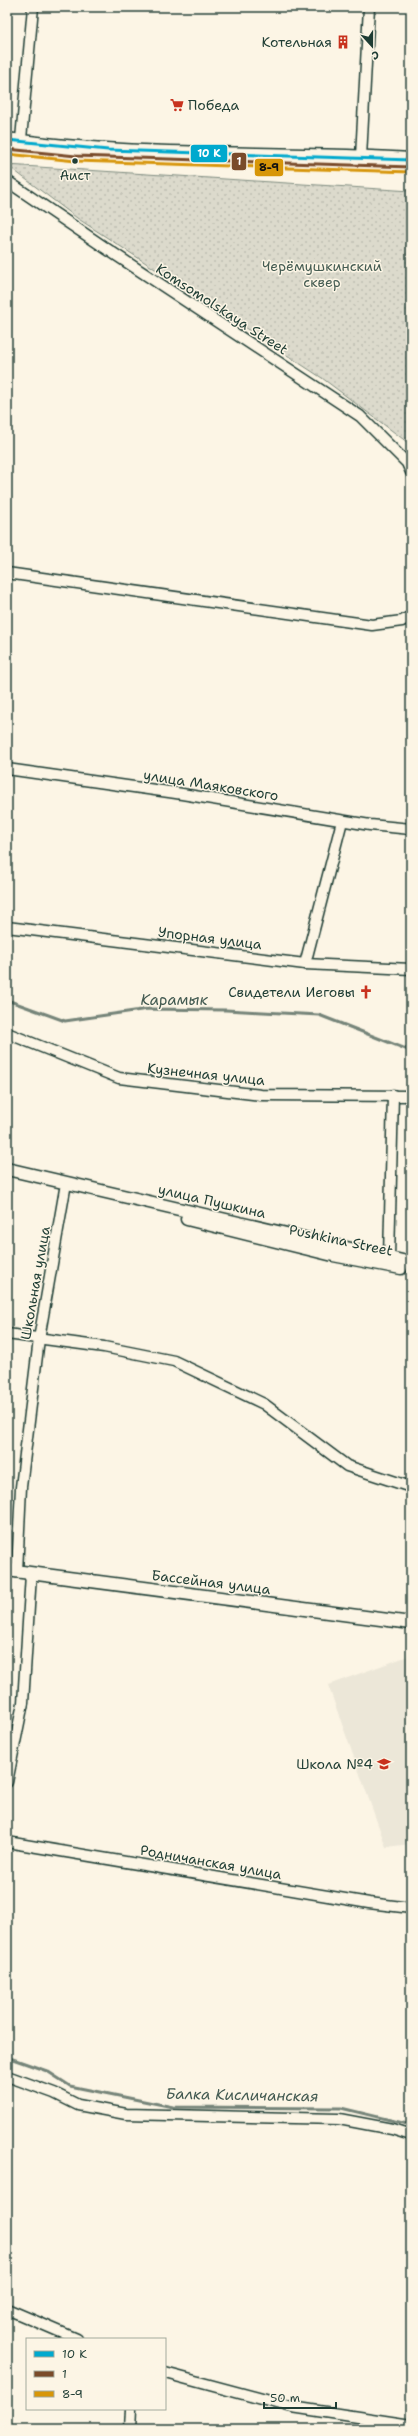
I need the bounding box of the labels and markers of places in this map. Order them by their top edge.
place label: Котельная [262,33,332,51]
building icon: Котельная [335,34,351,50]
place label: Победа [188,96,239,114]
supermarket icon: Победа [169,97,185,113]
marker: Аист [70,156,80,166]
place label: Аист [60,167,91,184]
place label: Свидетели Иеговы [228,983,355,1001]
church icon: Свидетели Иеговы [358,984,374,1000]
place label: Школа №4 [296,1755,373,1773]
school or university icon: Школа №4 [376,1756,392,1772]

